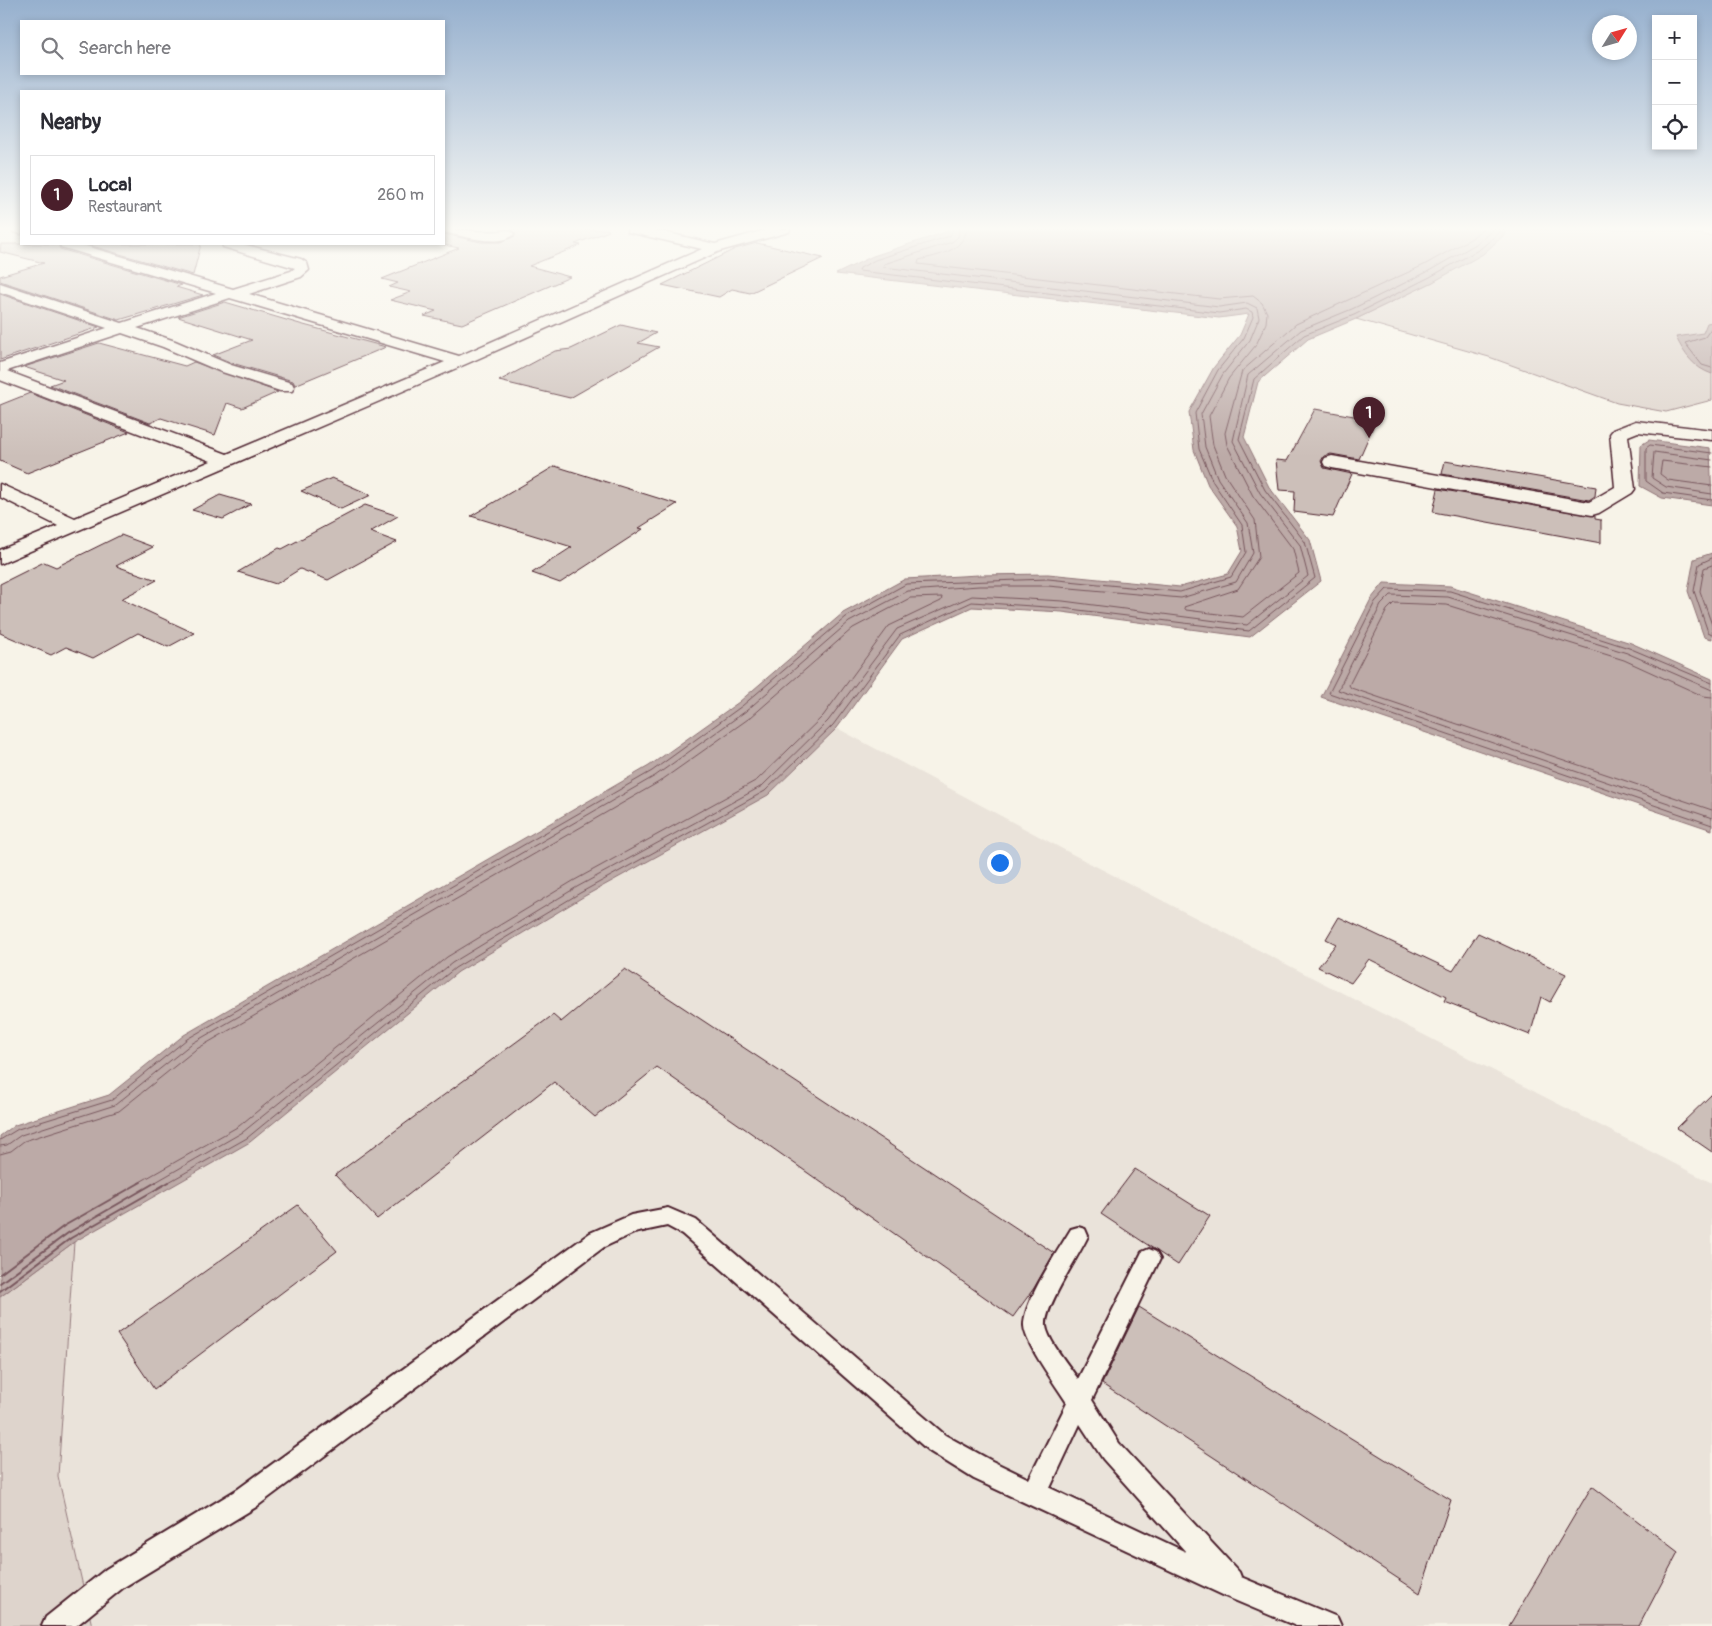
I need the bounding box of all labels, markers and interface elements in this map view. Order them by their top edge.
north arrow [1592,15,1637,60]
map controls [1652,15,1697,150]
button: + [1652,15,1697,60]
search box [20,20,445,75]
icon: search [38,34,66,62]
text: Search here [78,36,171,60]
button: − [1652,60,1697,105]
button: locate [1652,105,1697,150]
text: Nearby [40,109,101,136]
text: Local [88,173,132,197]
text: 1 [54,185,60,205]
text: 260 m [377,185,424,205]
text: Restaurant [88,197,162,217]
pin: 1 [1353,397,1385,438]
your location [987,850,1013,876]

